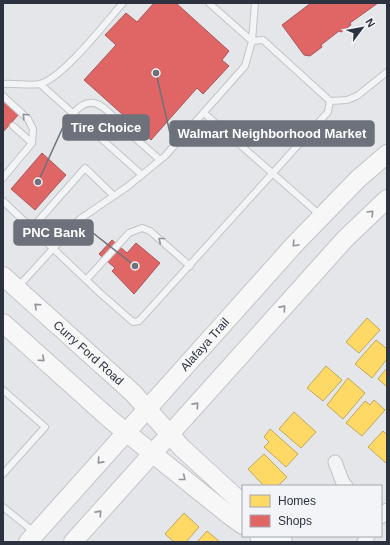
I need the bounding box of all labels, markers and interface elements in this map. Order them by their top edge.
north arrow [342,8,382,48]
text: N [363,16,378,29]
one-way arrow [22,113,30,121]
callout: Tire Choice [63,115,149,140]
text: Tire Choice [71,120,141,135]
callout: Walmart Neighborhood Market [170,121,374,146]
text: Walmart Neighborhood Market [178,126,367,141]
one-way arrow [366,210,374,218]
callout: PNC Bank [14,220,93,245]
text: PNC Bank [23,225,86,240]
one-way arrow [158,237,165,244]
one-way arrow [292,239,300,247]
one-way arrow [34,304,41,311]
one-way arrow [278,305,285,313]
street label: Alafaya Trail [178,315,232,374]
street label: Curry Ford Road [51,318,126,388]
one-way arrow [38,354,45,361]
one-way arrow [191,402,199,410]
one-way arrow [98,457,105,464]
one-way arrow [179,473,186,480]
legend [242,485,382,537]
text: Homes [278,494,316,508]
one-way arrow [95,510,102,518]
text: Shops [278,514,312,528]

